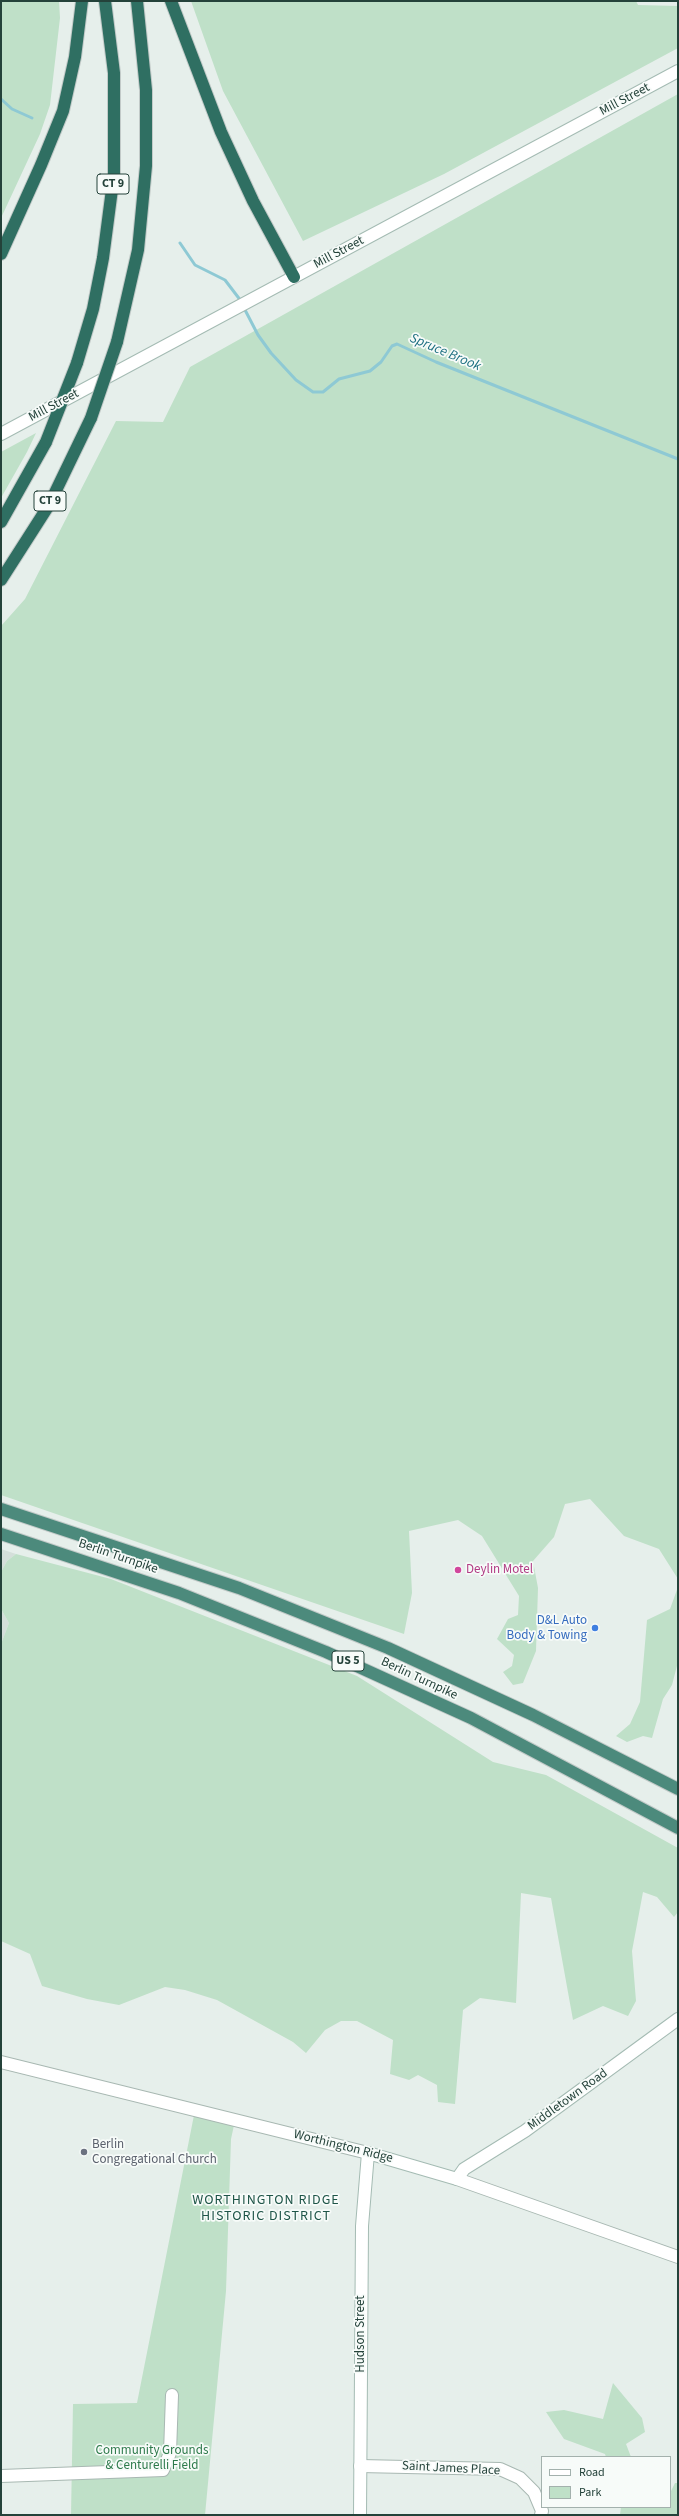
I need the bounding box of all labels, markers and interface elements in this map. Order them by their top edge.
street label: Mill Street [597,80,653,120]
road number: CT 9 [97,174,129,194]
street label: Mill Street [311,233,367,273]
water label: Spruce Brook [407,330,483,376]
street label: Mill Street [26,386,82,426]
road number: CT 9 [34,491,66,511]
street label: Berlin Turnpike [76,1536,160,1578]
place label: Deylin Motel [466,1562,533,1578]
marker: Deylin Motel [453,1565,463,1575]
place label: D&L Auto Body & Towing [507,1613,587,1644]
marker: D&L Auto Body & Towing [590,1623,600,1633]
road number: US 5 [332,1651,364,1671]
street label: Berlin Turnpike [378,1654,460,1704]
street label: Middletown Road [525,2066,611,2134]
street label: Worthington Ridge [292,2127,394,2167]
place label: Berlin Congregational Church [92,2137,217,2168]
marker: Berlin Congregational Church [79,2147,89,2157]
district label: WORTHINGTON RIDGE HISTORIC DISTRICT [192,2193,340,2226]
street label: Hudson Street [353,2295,369,2373]
park label: Community Grounds & Centurelli Field [96,2443,208,2474]
legend [541,2456,671,2508]
street label: Saint James Place [402,2459,500,2479]
text: Road [579,2464,605,2481]
text: Park [579,2484,601,2501]

